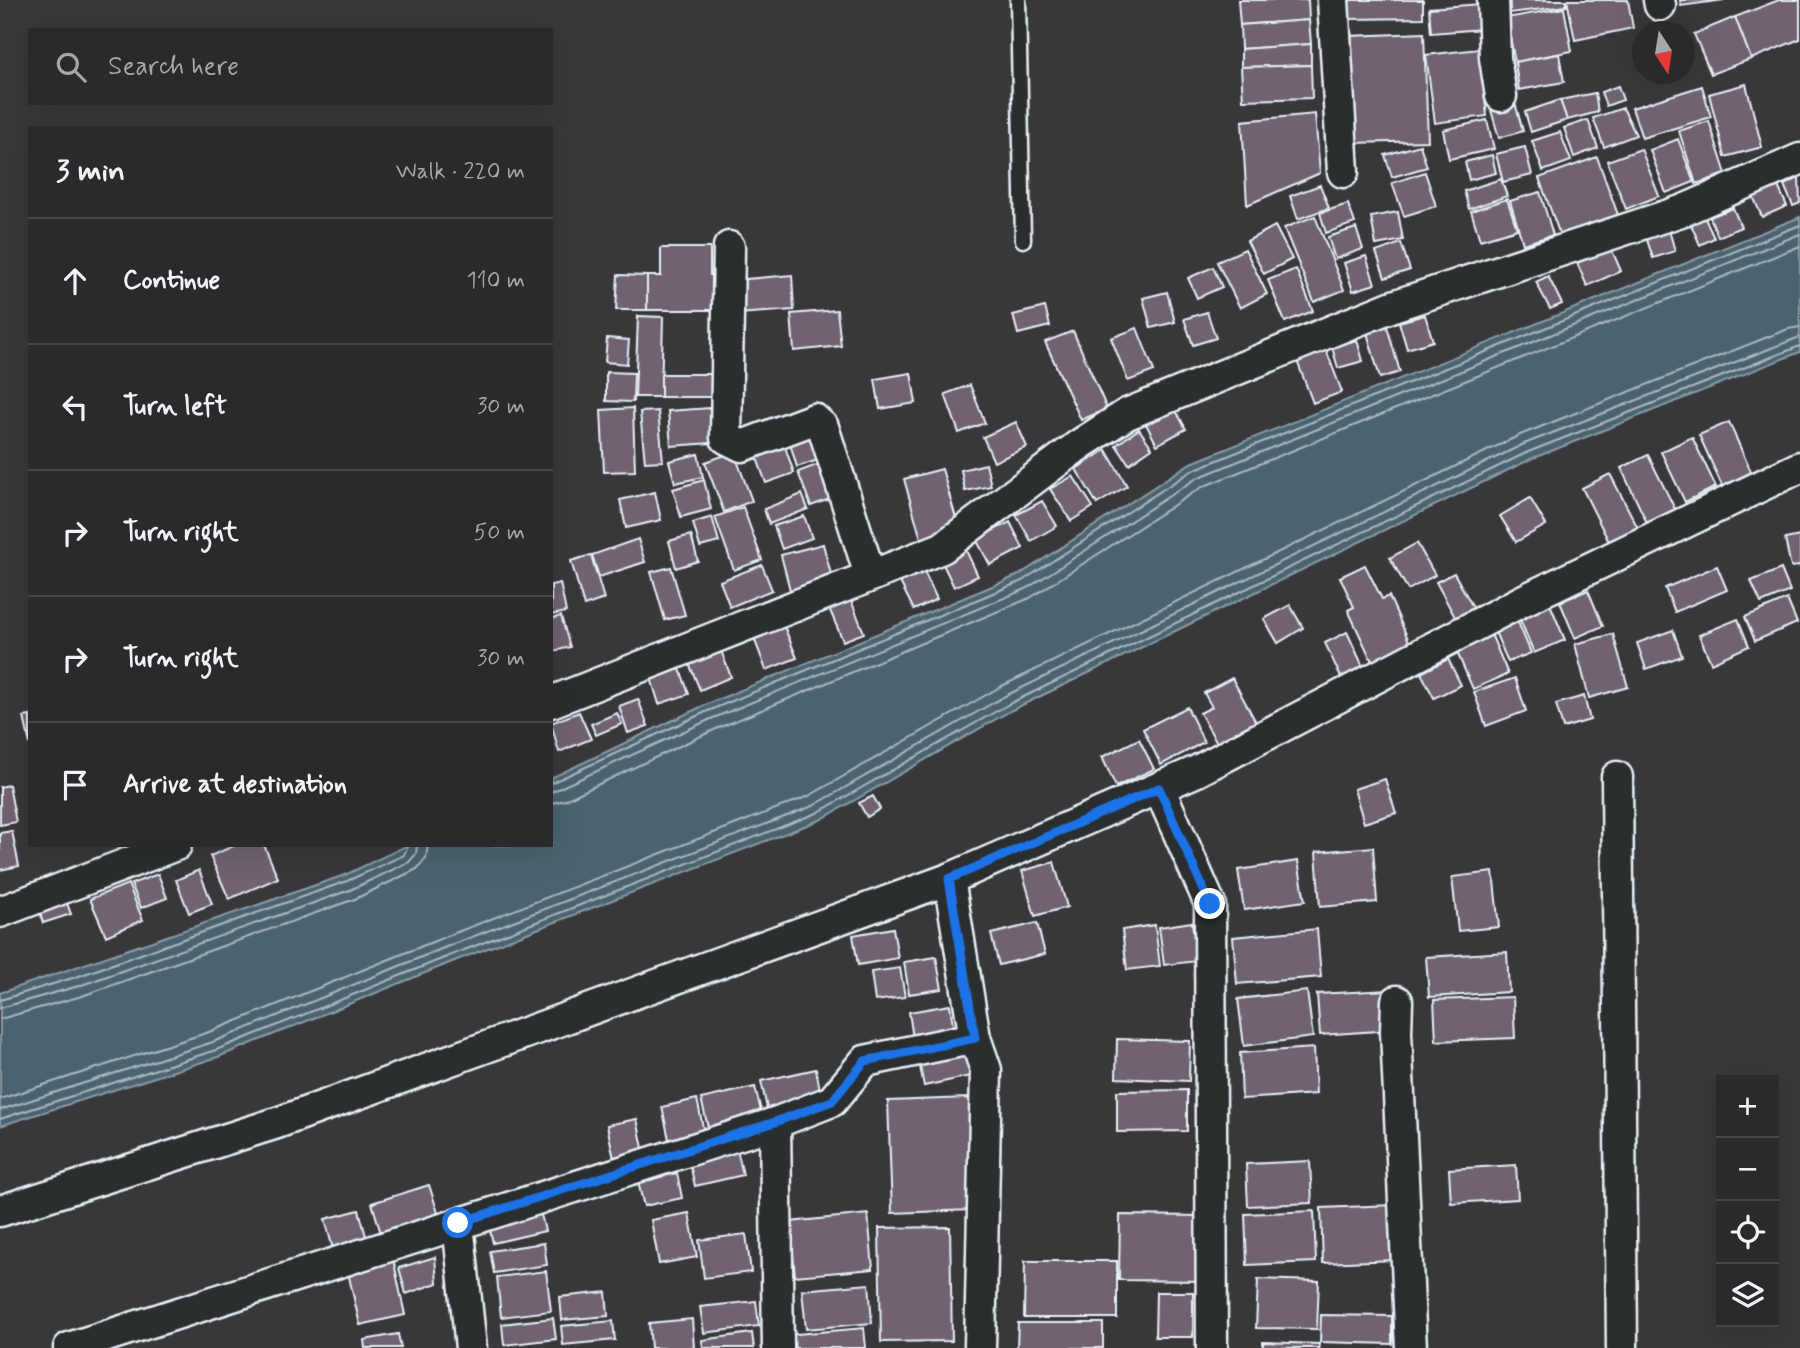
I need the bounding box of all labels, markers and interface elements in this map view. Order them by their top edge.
north arrow [1632,21,1695,84]
search box [28,28,553,105]
icon: search [52,48,90,86]
text: Search here [108,50,239,84]
text: 3 min [56,152,125,191]
text: Walk · 220 m [396,157,525,187]
icon: ahead [56,262,94,300]
text: Continue [123,264,220,298]
text: 110 m [466,266,525,296]
icon: left [56,388,94,426]
text: Turn left [123,390,227,424]
text: 30 m [477,392,525,422]
icon: right [56,514,94,552]
text: Turn right [123,516,239,550]
text: 50 m [474,518,525,548]
icon: right [56,640,94,678]
text: Turn right [123,642,239,676]
text: 30 m [477,644,525,674]
icon: arrive [56,766,94,804]
text: Arrive at destination [123,768,347,802]
route end [1194,888,1225,919]
map controls [1716,1075,1779,1327]
button: + [1716,1075,1779,1138]
button: − [1716,1138,1779,1201]
button: locate [1716,1201,1779,1264]
route start [442,1207,473,1238]
button: layers [1716,1264,1779,1327]

